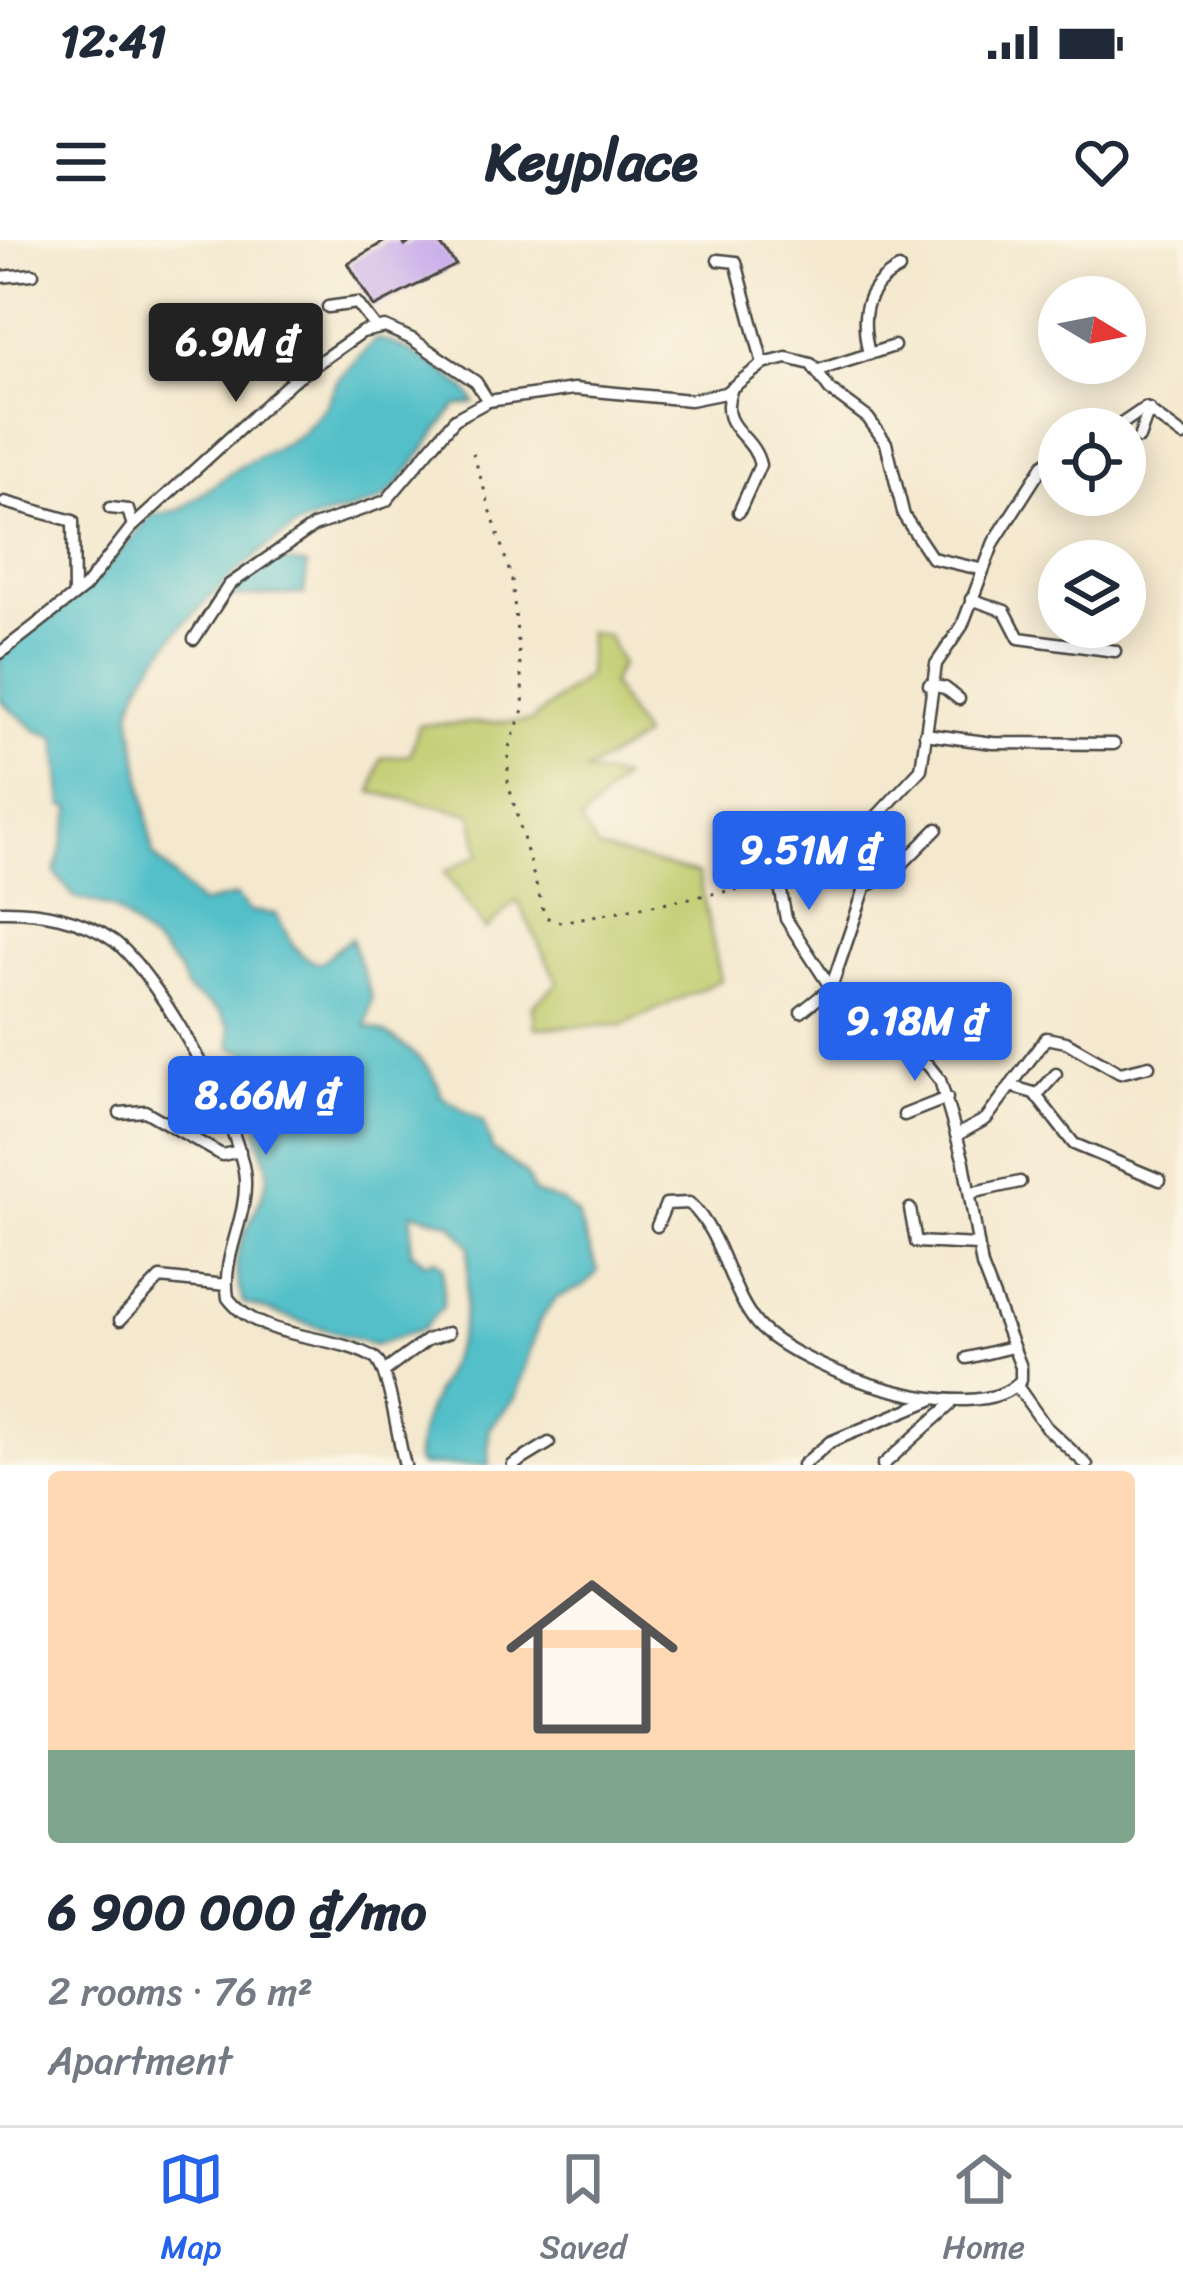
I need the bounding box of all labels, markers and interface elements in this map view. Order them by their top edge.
text: 12:41 [60,2,166,82]
text: Keyplace [485,114,698,210]
icon: menu [48,129,114,195]
icon: heart [1069,129,1135,195]
north arrow [1038,276,1146,384]
map controls [1038,276,1146,648]
pin: 6.9M ₫ [138,303,334,405]
text: 6.9M ₫ [176,307,296,376]
button: locate [1038,408,1146,516]
button: layers [1038,540,1146,648]
pin: 9.51M ₫ [698,811,920,913]
text: 9.51M ₫ [740,815,878,884]
pin: 9.18M ₫ [804,982,1026,1084]
text: 9.18M ₫ [846,986,984,1055]
pin: 8.66M ₫ [155,1056,377,1158]
text: 8.66M ₫ [195,1060,337,1129]
icon: home [484,1549,700,1765]
text: 6 900 000 ₫/mo [48,1867,426,1957]
text: 2 rooms · 76 m² [48,1957,313,2026]
text: Apartment [48,2026,232,2095]
tab: Map [158,2146,224,2276]
tab: Saved [540,2146,627,2276]
tab: Home [943,2146,1025,2276]

